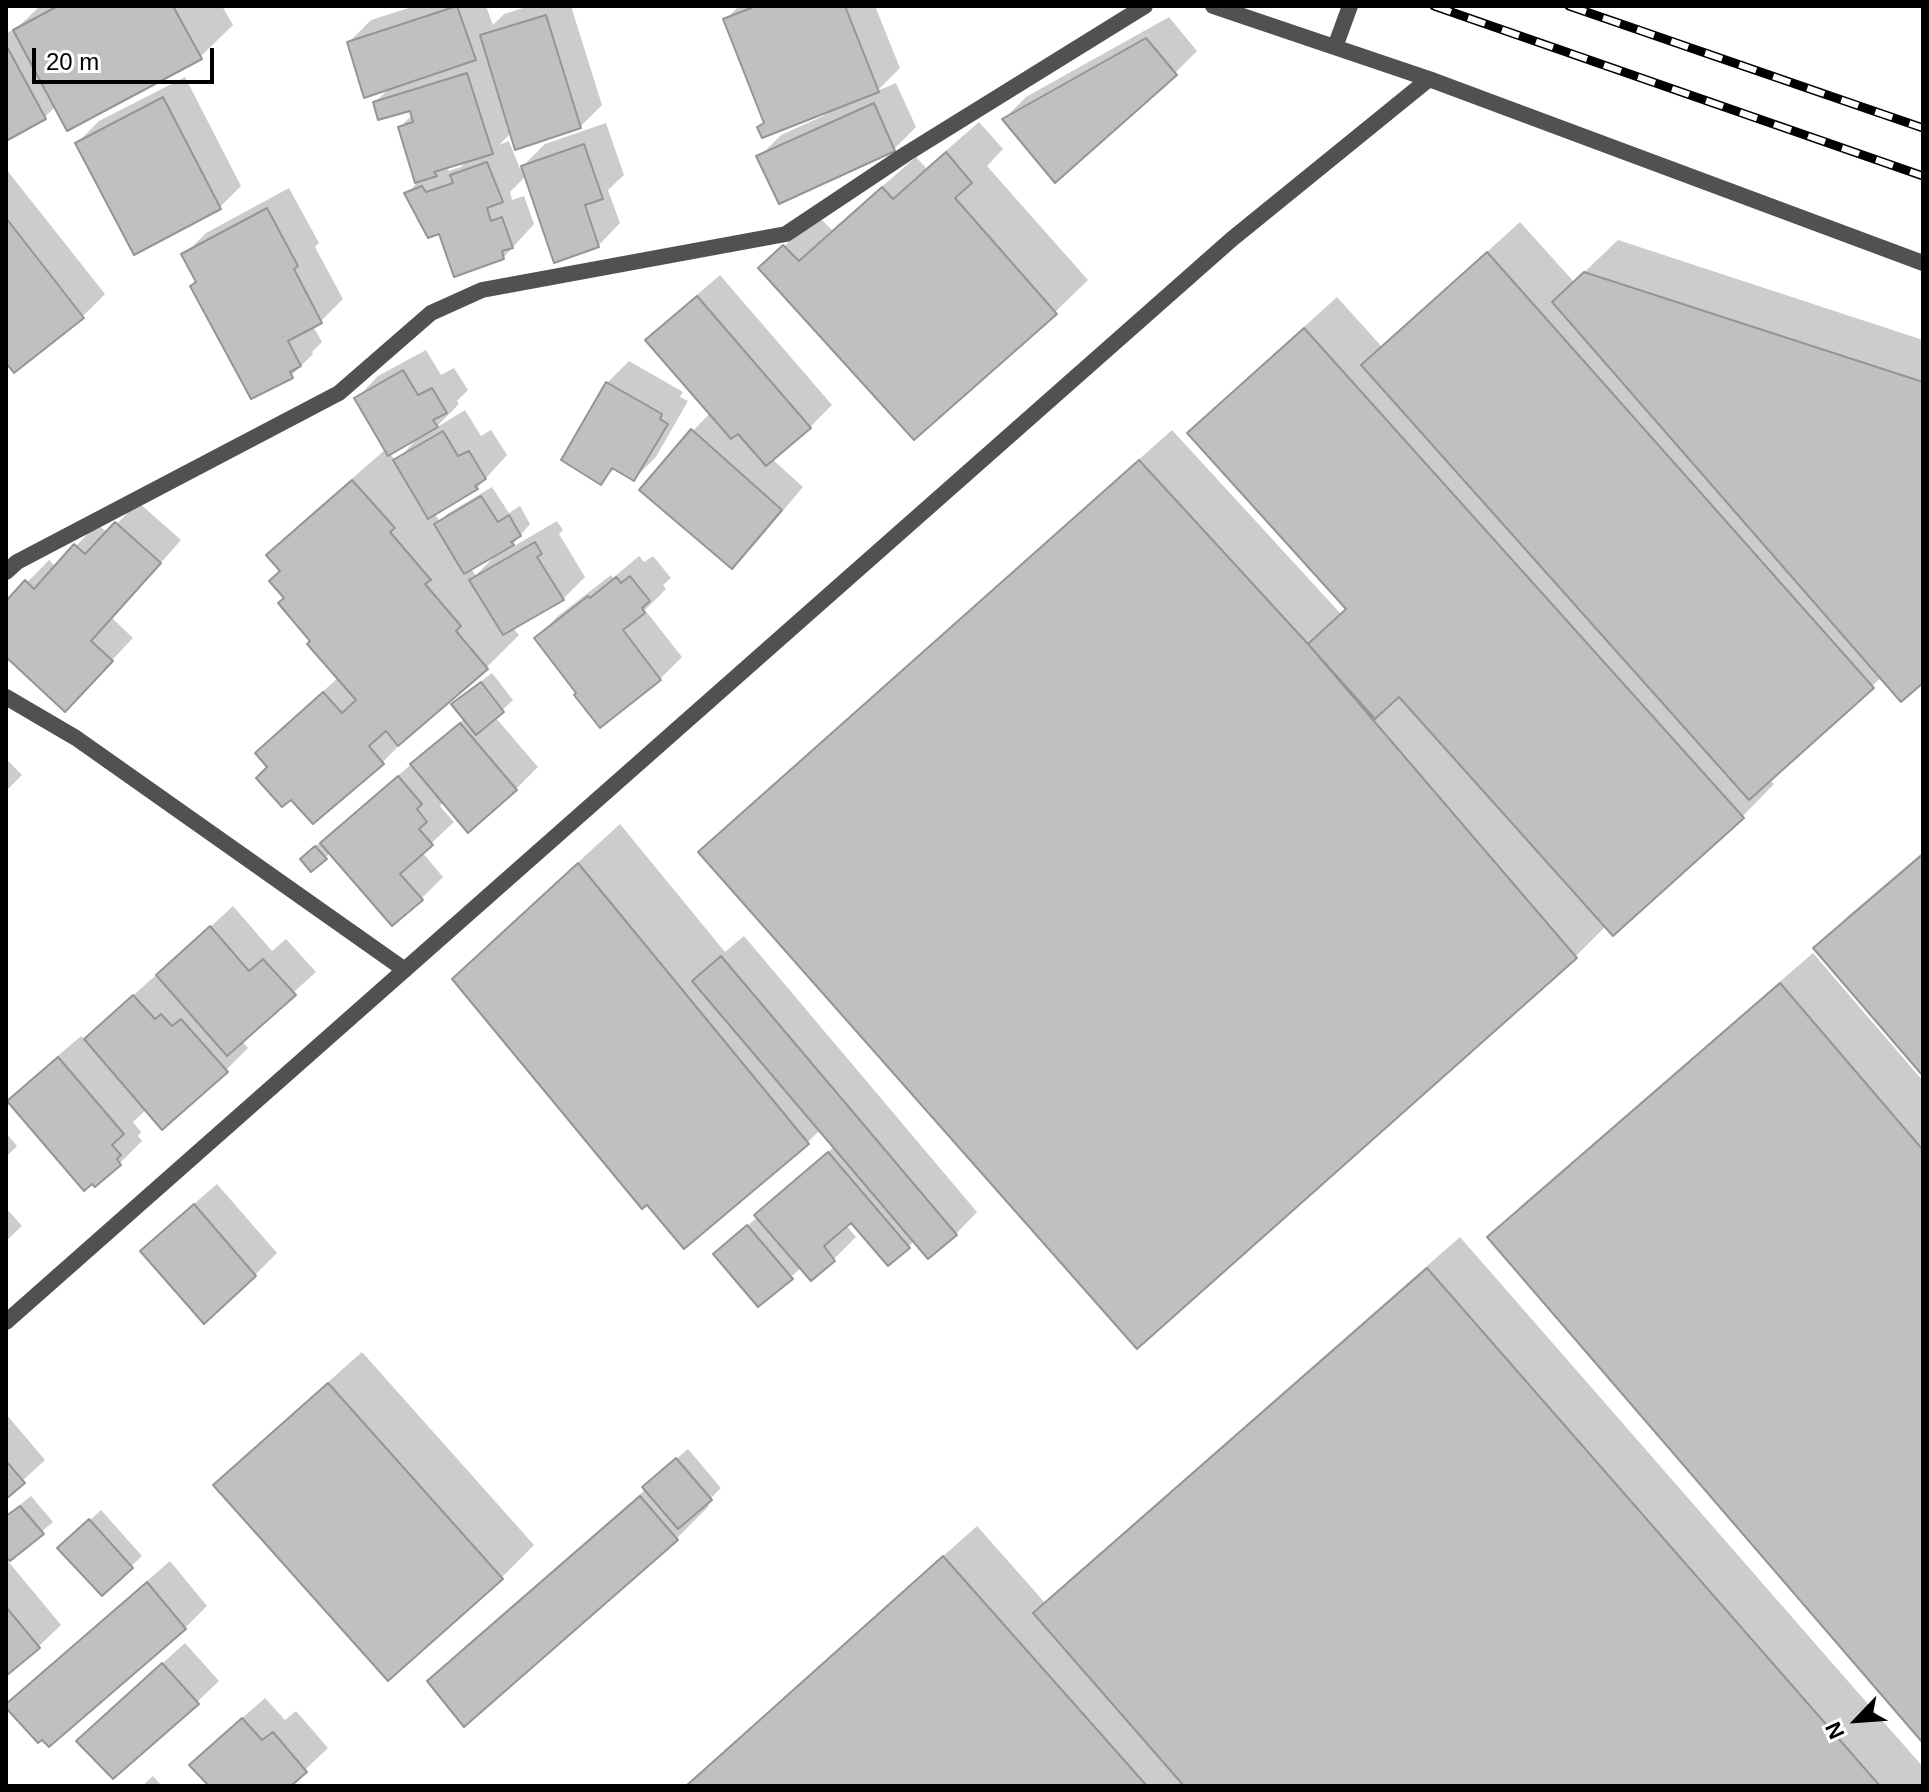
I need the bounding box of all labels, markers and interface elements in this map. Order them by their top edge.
scale bar [36,32,218,82]
text: 20 m [46,48,99,75]
north arrow [1817,1680,1897,1760]
text: N [1820,1718,1849,1743]

